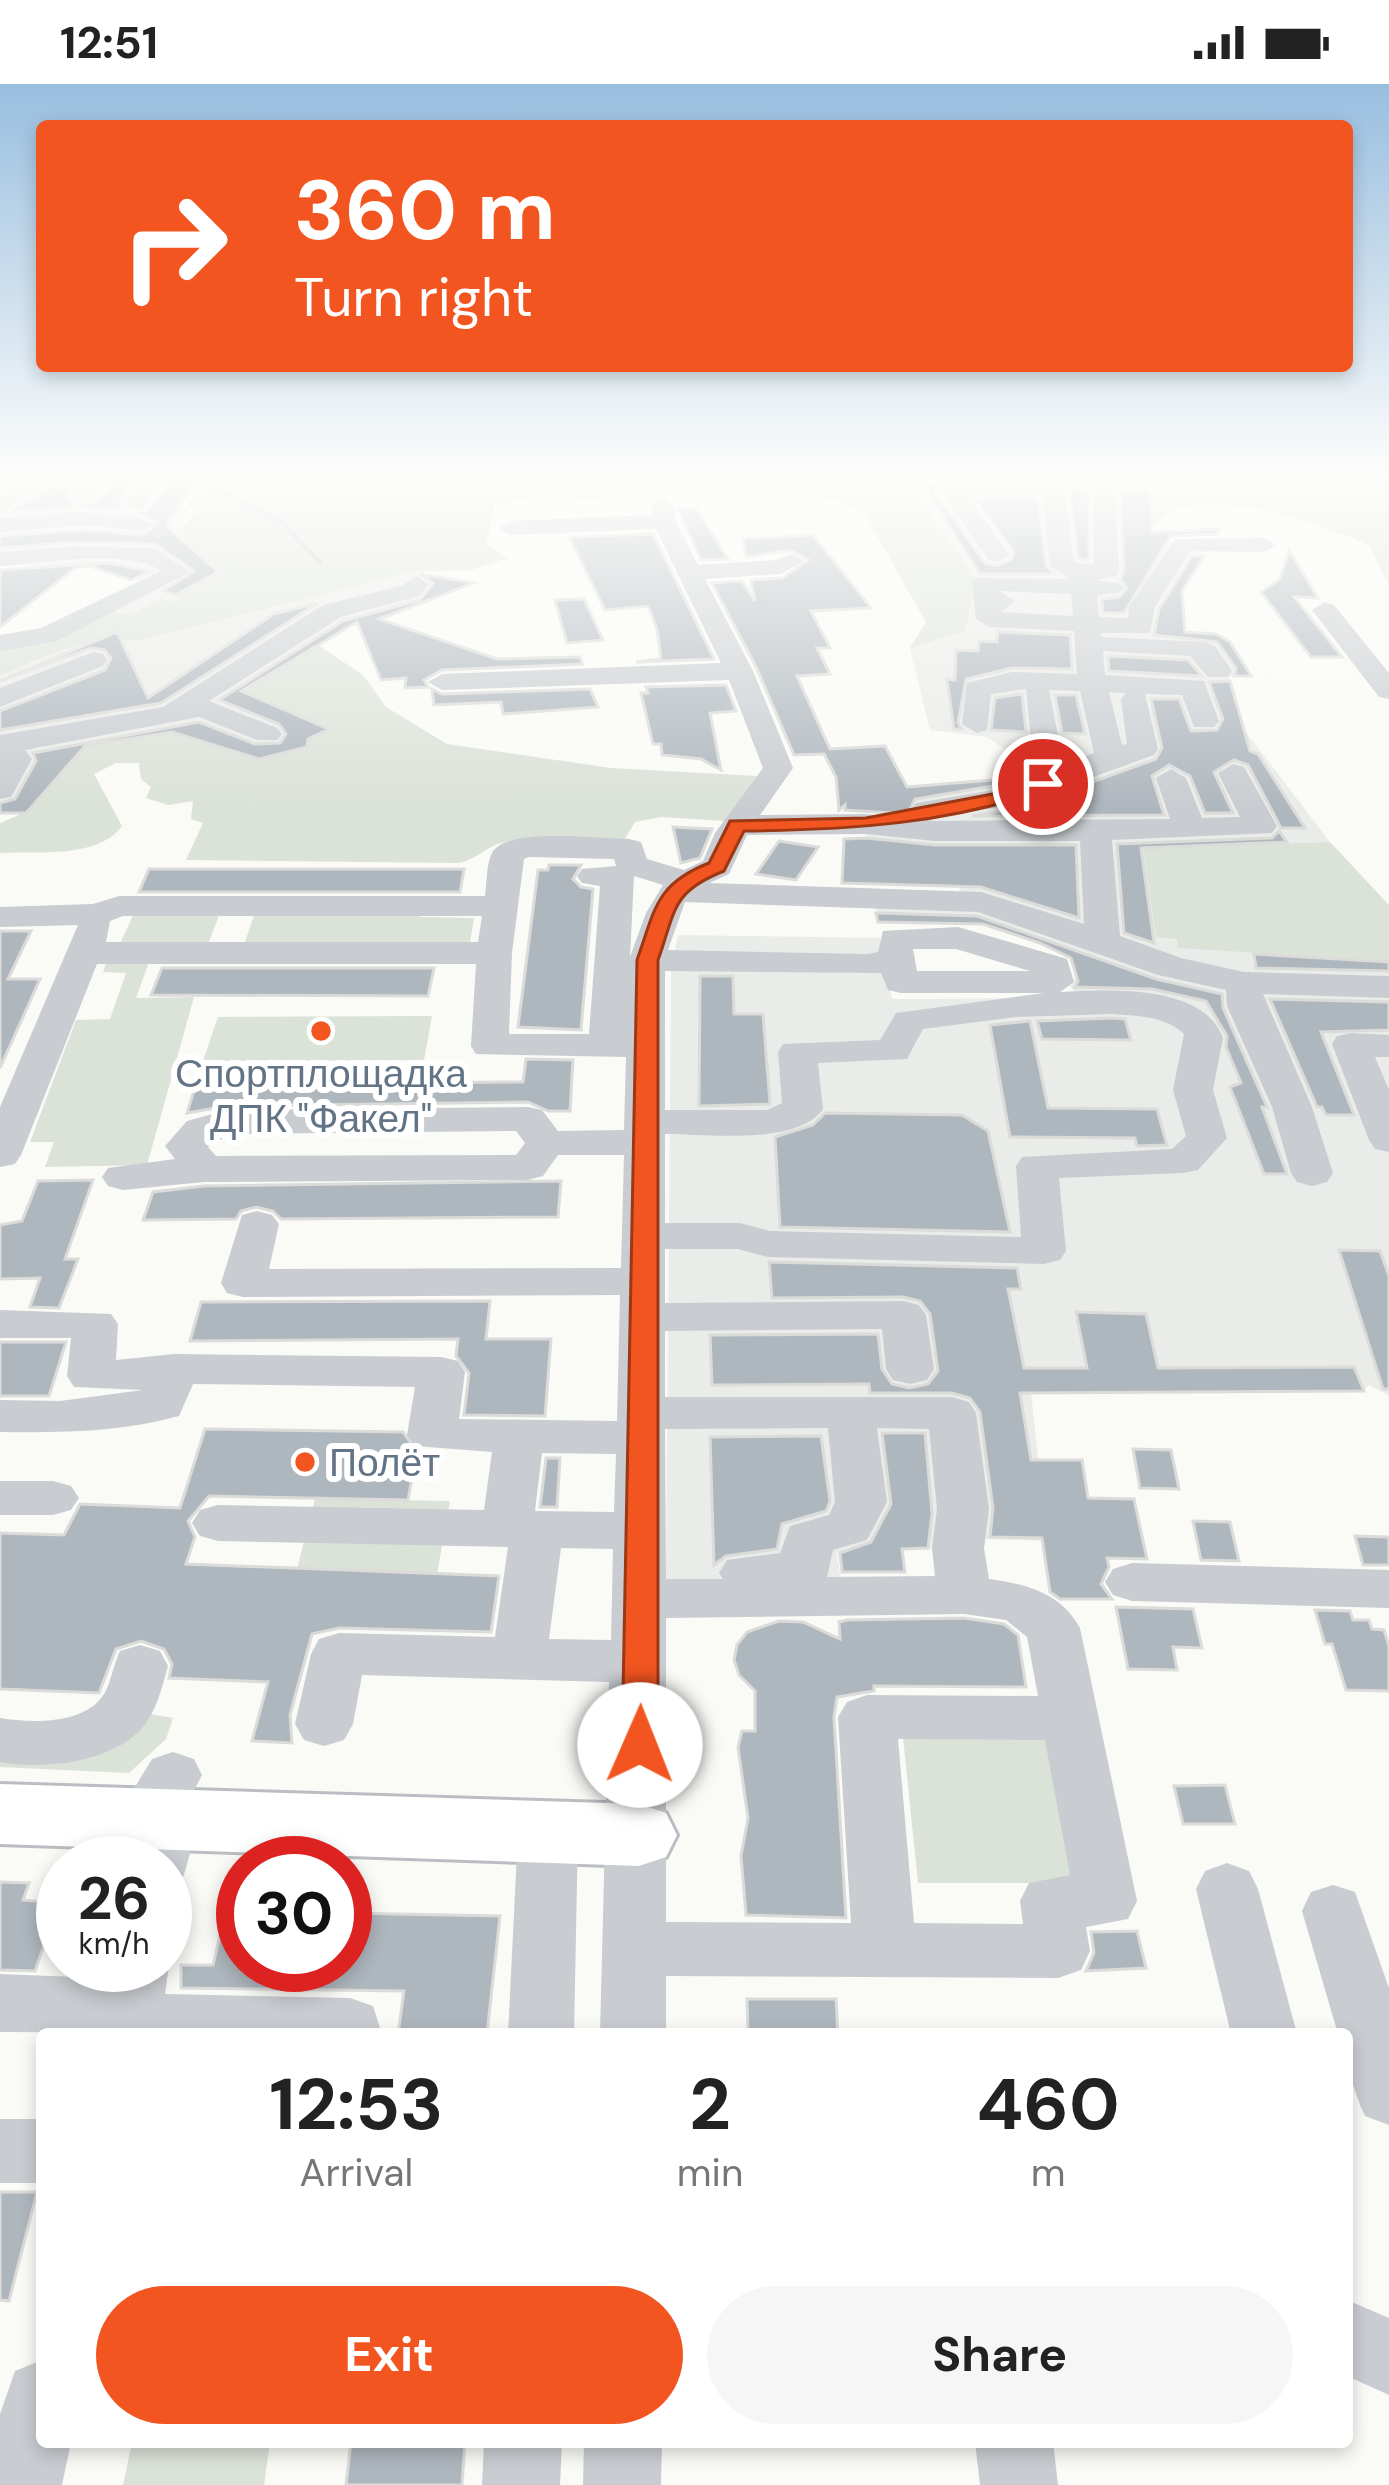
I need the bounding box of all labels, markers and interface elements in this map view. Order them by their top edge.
text: 12:51 [60,13,158,72]
text: 360 m [294,156,556,265]
icon: right [96,168,252,324]
text: Turn right [294,262,533,333]
pin [992,733,1094,835]
icon: arrive [1010,751,1076,817]
marker: Спортплощадка ДПК "Факел" [308,1018,334,1044]
place label: Спортплощадка ДПК "Факел" [175,1048,467,1144]
place label: Полёт [329,1437,440,1488]
marker: Полёт [292,1449,318,1475]
position arrow [577,1682,703,1808]
speed limit sign: 30 [216,1836,372,1992]
text: 26 [78,1859,150,1938]
text: km/h [79,1924,149,1963]
text: 12:53 [269,2058,444,2151]
text: 2 [689,2058,731,2151]
text: 460 [977,2058,1120,2151]
text: Arrival [300,2147,413,2198]
text: min [677,2147,743,2198]
text: m [1031,2147,1065,2198]
button: Exit [96,2286,683,2424]
button: Share [707,2286,1293,2424]

